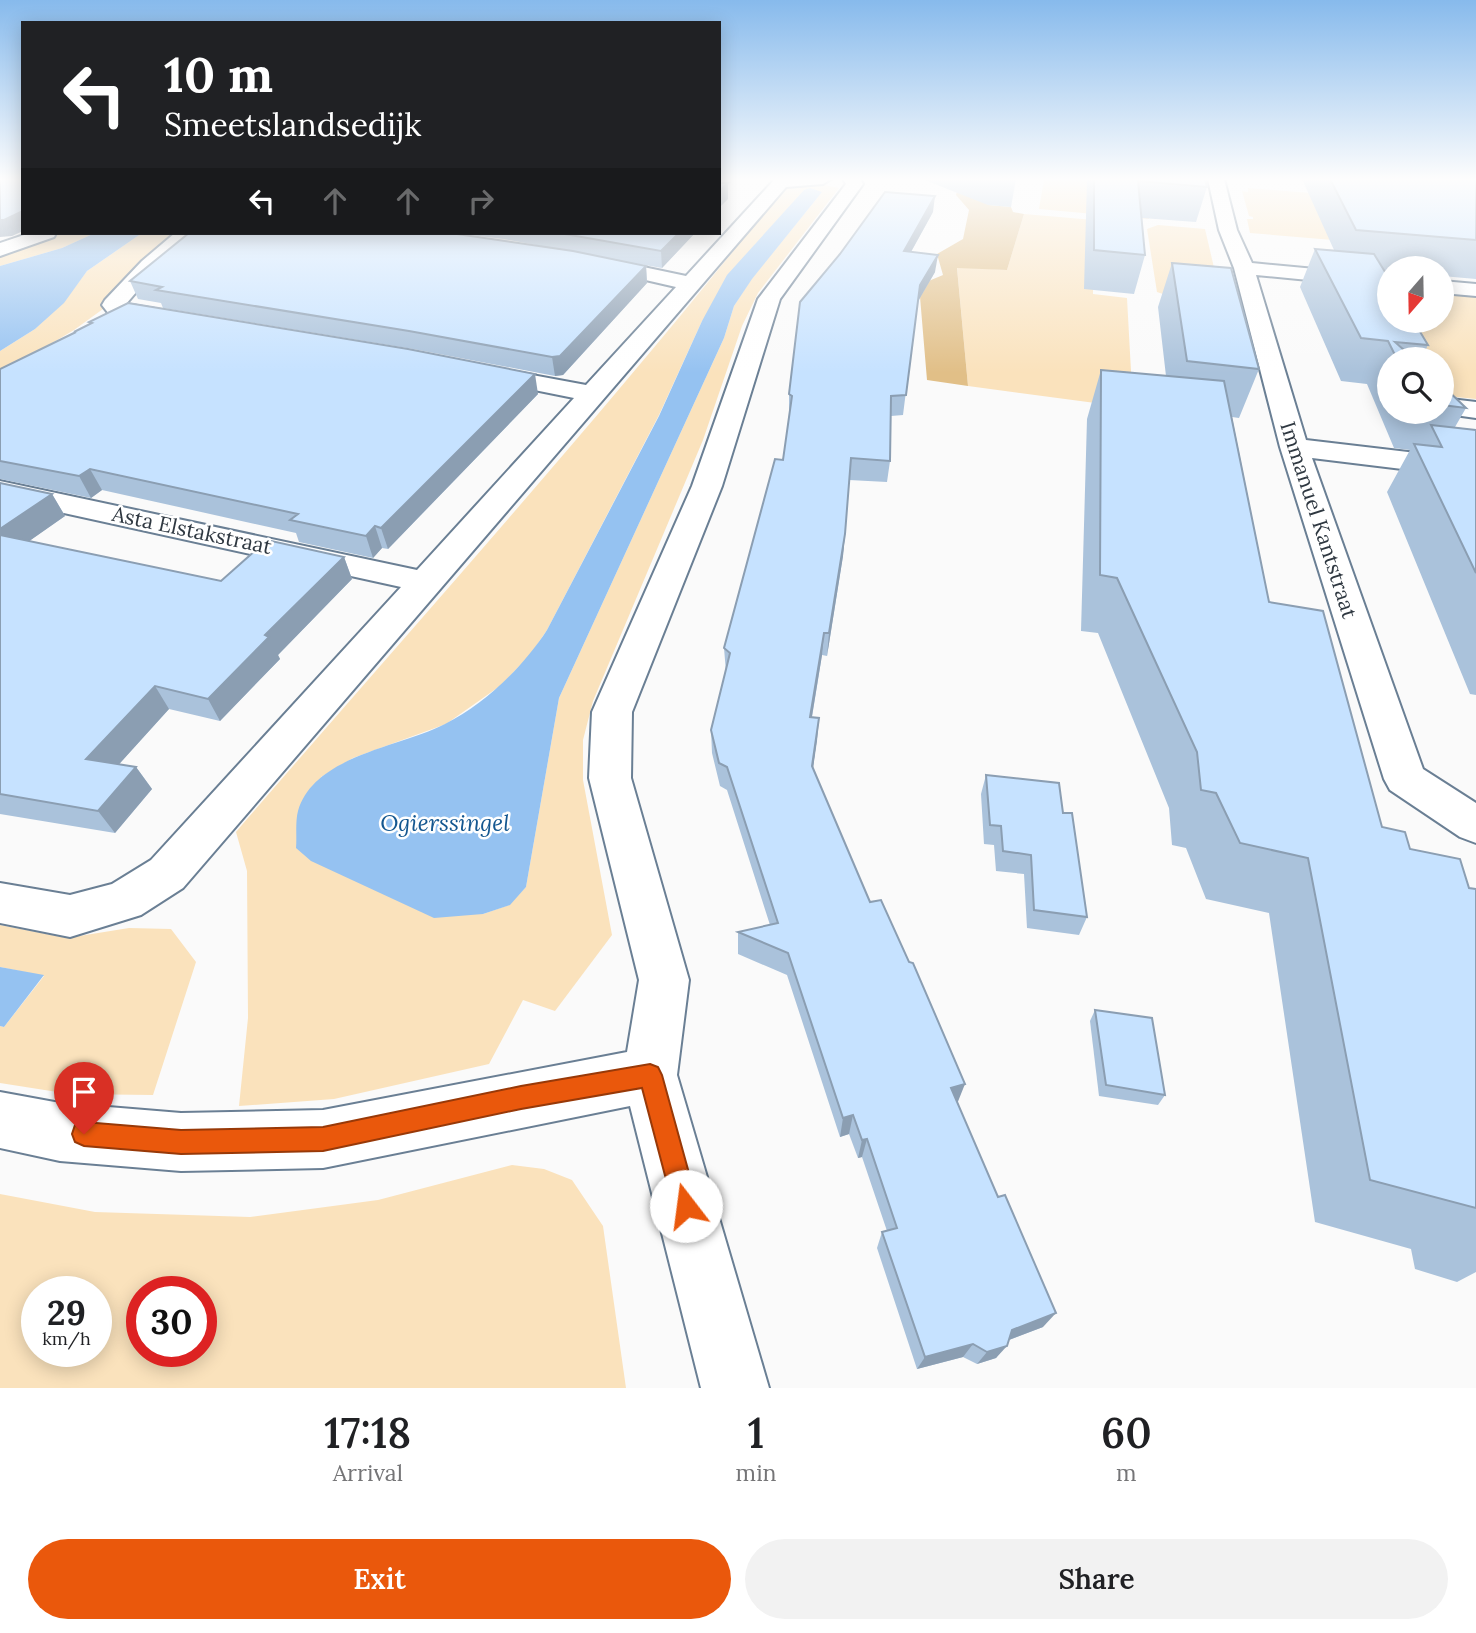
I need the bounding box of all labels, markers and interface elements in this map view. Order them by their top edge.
text: 10 m [164,43,273,105]
icon: left [49,49,140,140]
text: Smeetslandsedijk [164,104,422,145]
icon: left [243,182,281,220]
icon: ahead [316,182,354,220]
icon: ahead [389,182,427,220]
icon: right [462,182,500,220]
north arrow [1377,256,1454,332]
map controls [1377,256,1454,424]
button: search [1377,347,1454,424]
street label: Immanuel Kantstraat [1274,418,1364,623]
street label: Asta Elstakstraat [109,500,275,560]
water label: Ogierssingel [380,808,510,837]
pin [54,1062,114,1134]
icon: arrive [65,1073,103,1111]
position arrow [649,1169,723,1243]
speed limit sign: 30 [126,1276,217,1367]
text: 29 [47,1290,86,1335]
text: km/h [42,1327,91,1350]
text: 17:18 [324,1406,411,1460]
text: 1 [748,1406,764,1460]
text: 60 [1101,1406,1152,1460]
text: Arrival [333,1458,403,1487]
text: min [736,1458,777,1487]
text: m [1116,1458,1137,1487]
button: Exit [28,1539,731,1619]
button: Share [745,1539,1448,1619]

